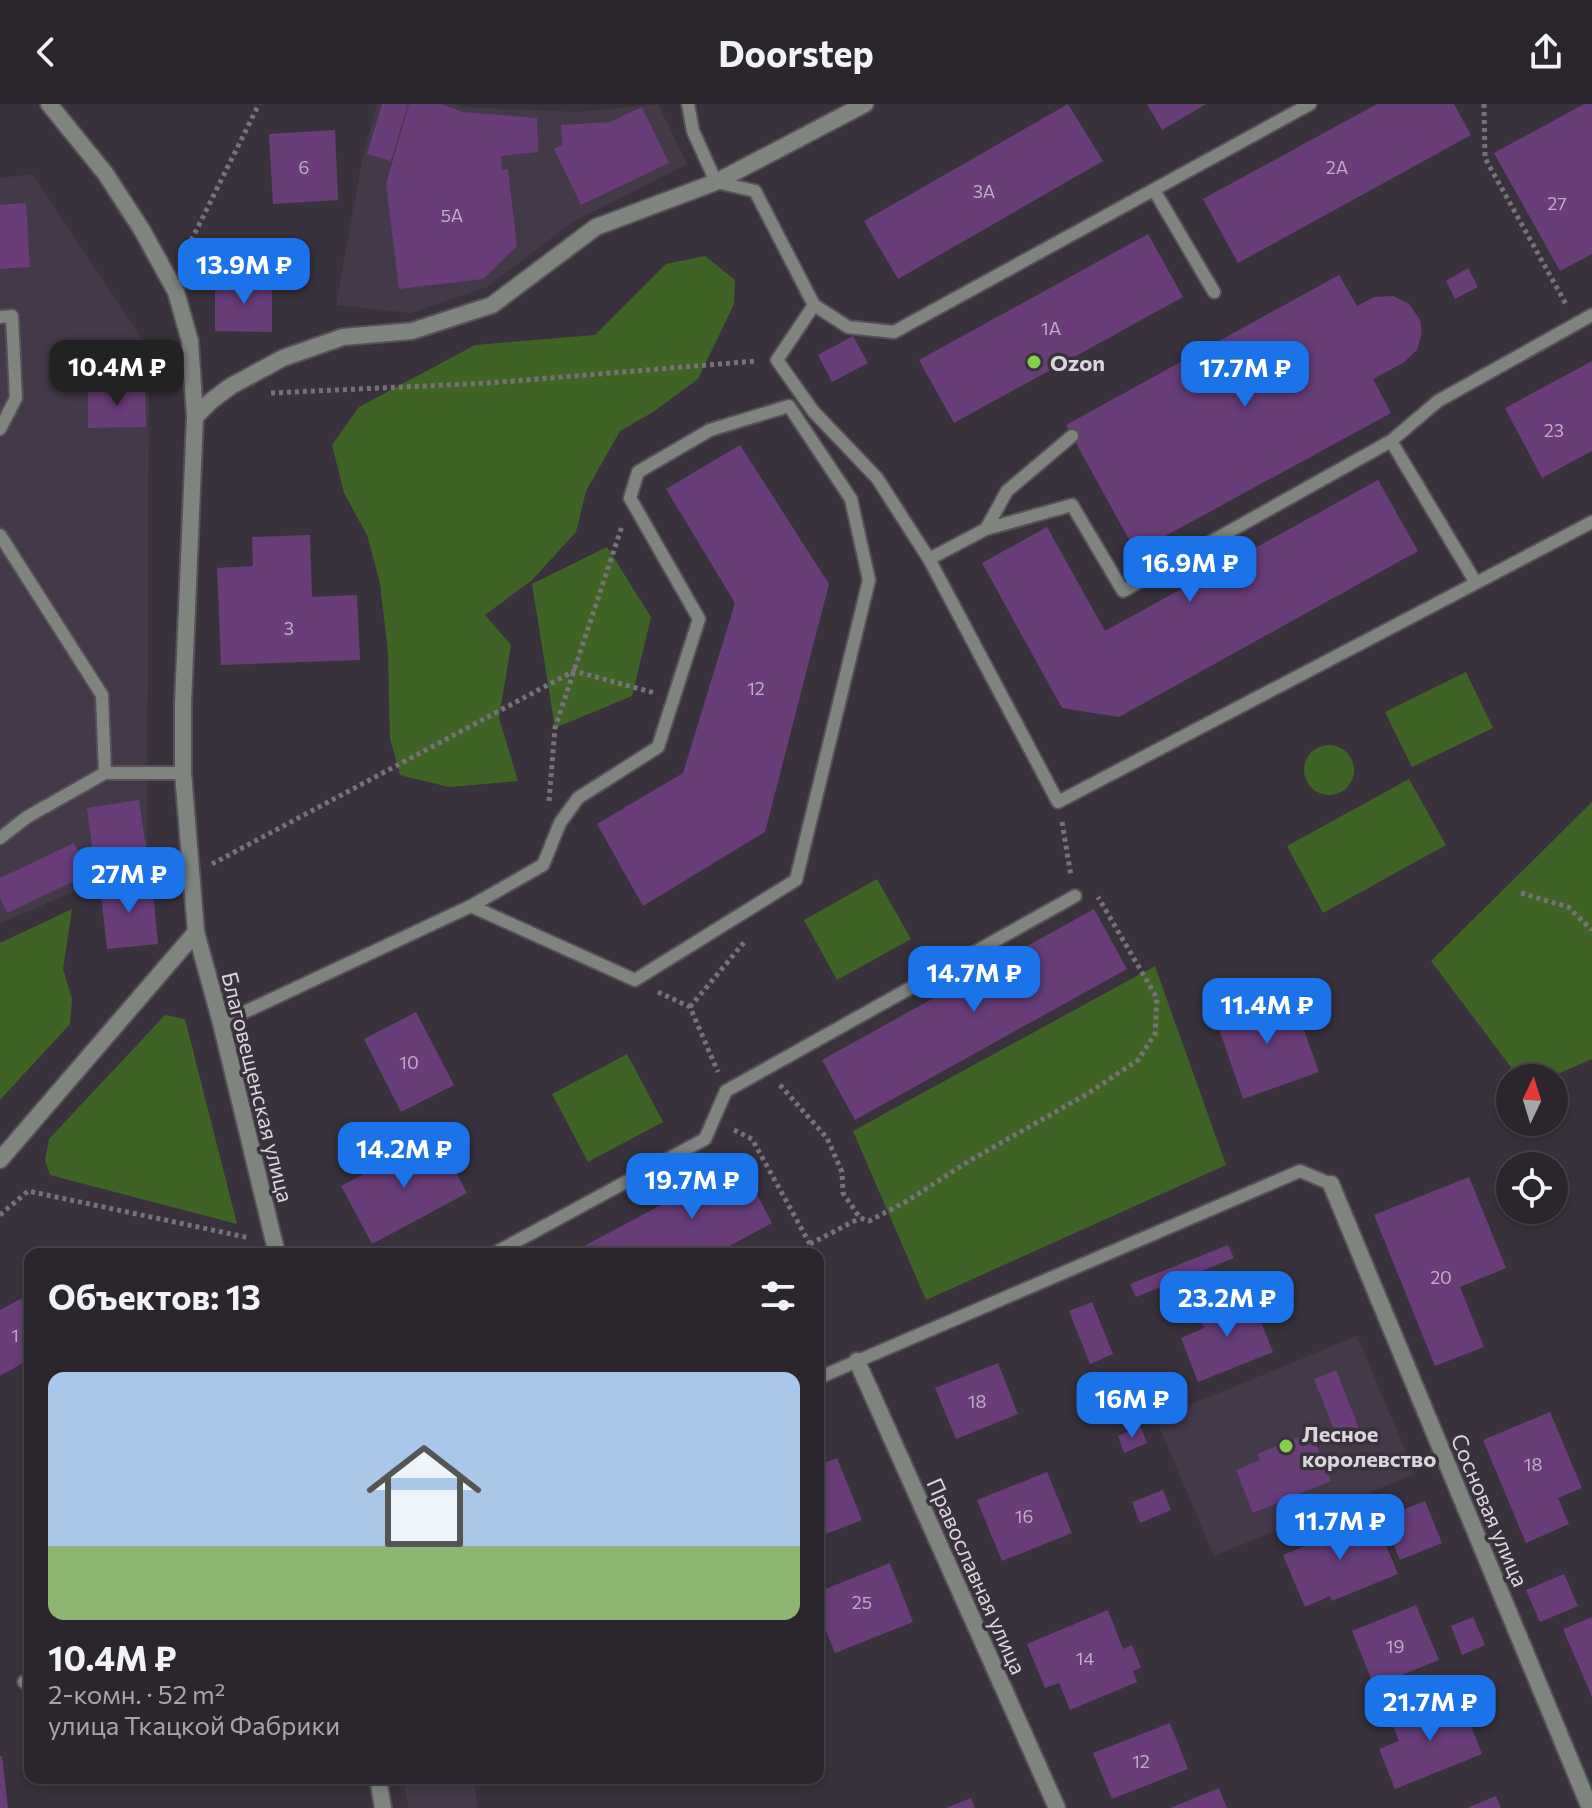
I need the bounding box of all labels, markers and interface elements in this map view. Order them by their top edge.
icon: back [24,30,68,74]
text: Doorstep [718,30,874,74]
icon: share [1524,30,1568,74]
house number: 6 [299,156,309,178]
house number: 2А [1326,156,1348,178]
house number: 3А [973,180,995,202]
house number: 27 [1547,192,1567,214]
house number: 5А [441,204,463,226]
pin: 13.9M ₽ [170,238,318,306]
text: 13.9M ₽ [196,248,292,279]
house number: 1А [1041,317,1061,339]
pin: 10.4M ₽ [43,340,191,408]
pin: 17.7M ₽ [1171,341,1319,409]
place label: Ozon [1050,349,1105,376]
text: 10.4M ₽ [68,350,166,381]
text: 17.7M ₽ [1199,351,1291,382]
marker: Ozon [1025,353,1043,371]
house number: 23 [1544,419,1564,441]
pin: 16.9M ₽ [1116,536,1264,604]
text: 16.9M ₽ [1141,546,1239,577]
house number: 3 [284,617,294,639]
house number: 12 [747,677,765,699]
pin: 27M ₽ [73,847,185,915]
text: 27M ₽ [91,857,167,888]
pin: 14.7M ₽ [900,946,1048,1014]
text: 14.7M ₽ [926,956,1022,987]
street label: Благовещенская улица [216,969,300,1205]
pin: 11.4M ₽ [1193,978,1341,1046]
text: 11.4M ₽ [1220,988,1314,1019]
house number: 10 [399,1051,419,1073]
north arrow [1496,1064,1568,1136]
map controls [1496,1064,1568,1224]
pin: 14.2M ₽ [330,1122,478,1190]
text: 14.2M ₽ [356,1132,452,1163]
button: locate [1496,1152,1568,1224]
pin: 19.7M ₽ [618,1153,766,1221]
text: 19.7M ₽ [644,1163,740,1194]
house number: 20 [1430,1266,1452,1288]
pin: 23.2M ₽ [1153,1271,1301,1339]
icon: filters [756,1274,800,1318]
text: Объектов: 13 [48,1275,261,1317]
text: 23.2M ₽ [1178,1281,1276,1312]
house number: 1 [11,1324,19,1346]
pin: 16M ₽ [1076,1372,1188,1440]
text: 16M ₽ [1095,1382,1169,1413]
house number: 18 [968,1390,986,1412]
place label: Лесное королевство [1302,1420,1436,1472]
icon: home [352,1424,496,1568]
street label: Сосновая улица [1446,1429,1534,1591]
marker: Лесное королевство [1277,1437,1295,1455]
house number: 18 [1524,1453,1542,1475]
street label: Православная улица [922,1474,1032,1678]
pin: 11.7M ₽ [1266,1494,1414,1562]
text: 11.7M ₽ [1294,1504,1386,1535]
house number: 16 [1015,1505,1033,1527]
house number: 25 [852,1591,872,1613]
house number: 19 [1386,1635,1404,1657]
text: 10.4M ₽ [48,1636,177,1678]
house number: 14 [1076,1647,1094,1669]
pin: 21.7M ₽ [1356,1675,1504,1743]
text: 2-комн. · 52 m² [48,1678,225,1709]
text: 21.7M ₽ [1383,1685,1477,1716]
text: улица Ткацкой Фабрики [48,1709,340,1740]
house number: 12 [1132,1750,1150,1772]

